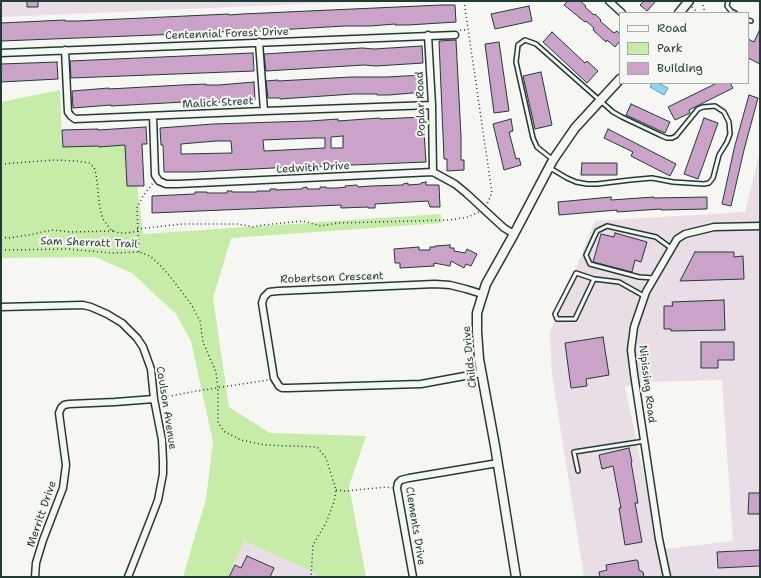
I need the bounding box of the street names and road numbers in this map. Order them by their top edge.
street label: Centennial Forest Drive [165,25,289,43]
street label: Poplar Road [413,71,429,137]
street label: Malick Street [182,95,254,111]
street label: Ledwith Drive [276,159,350,177]
street label: Sam Sherratt Trail [40,235,138,251]
street label: Robertson Crescent [280,270,384,286]
street label: Childs Drive [460,325,480,389]
street label: Nipissing Road [636,344,658,424]
street label: Coulson Avenue [153,365,179,451]
street label: Merritt Drive [24,479,60,549]
street label: Clements Drive [402,486,428,566]

